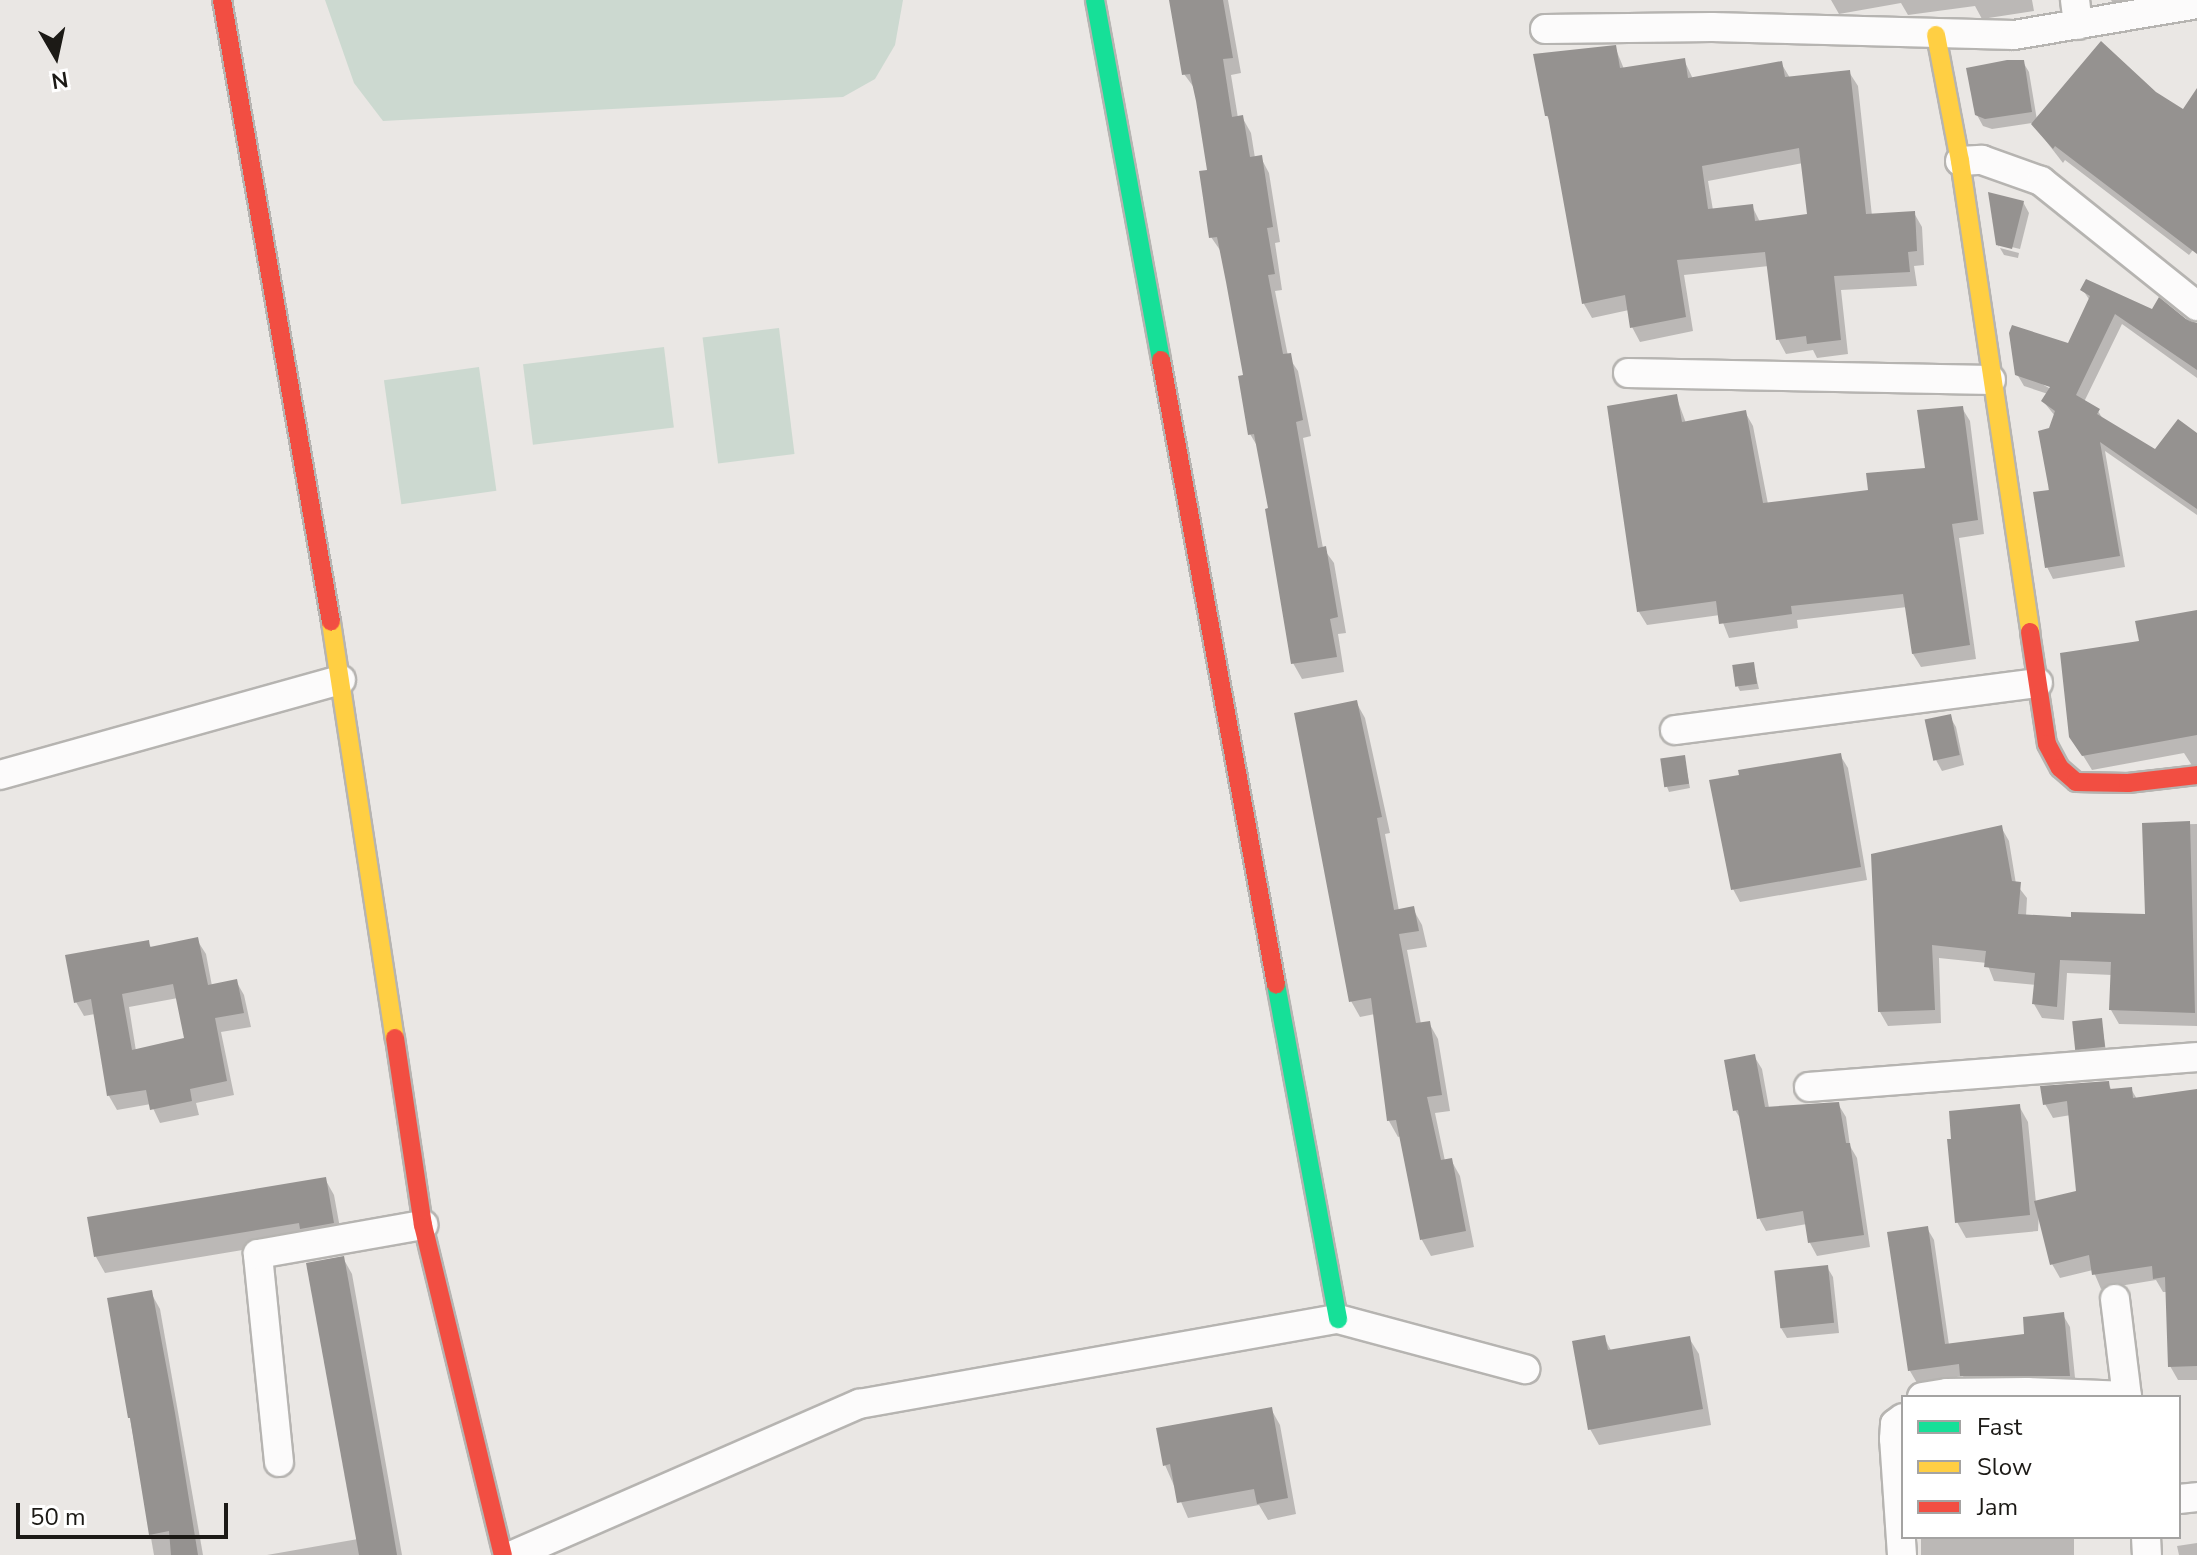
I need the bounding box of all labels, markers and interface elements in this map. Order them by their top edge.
north arrow [16,16,96,96]
text: N [49,64,70,96]
legend [1901,1395,2181,1539]
text: Fast [1977,1411,2022,1443]
text: Slow [1977,1451,2032,1483]
scale bar [20,1487,232,1537]
text: Jam [1977,1491,2018,1523]
text: 50 m [30,1501,86,1533]

